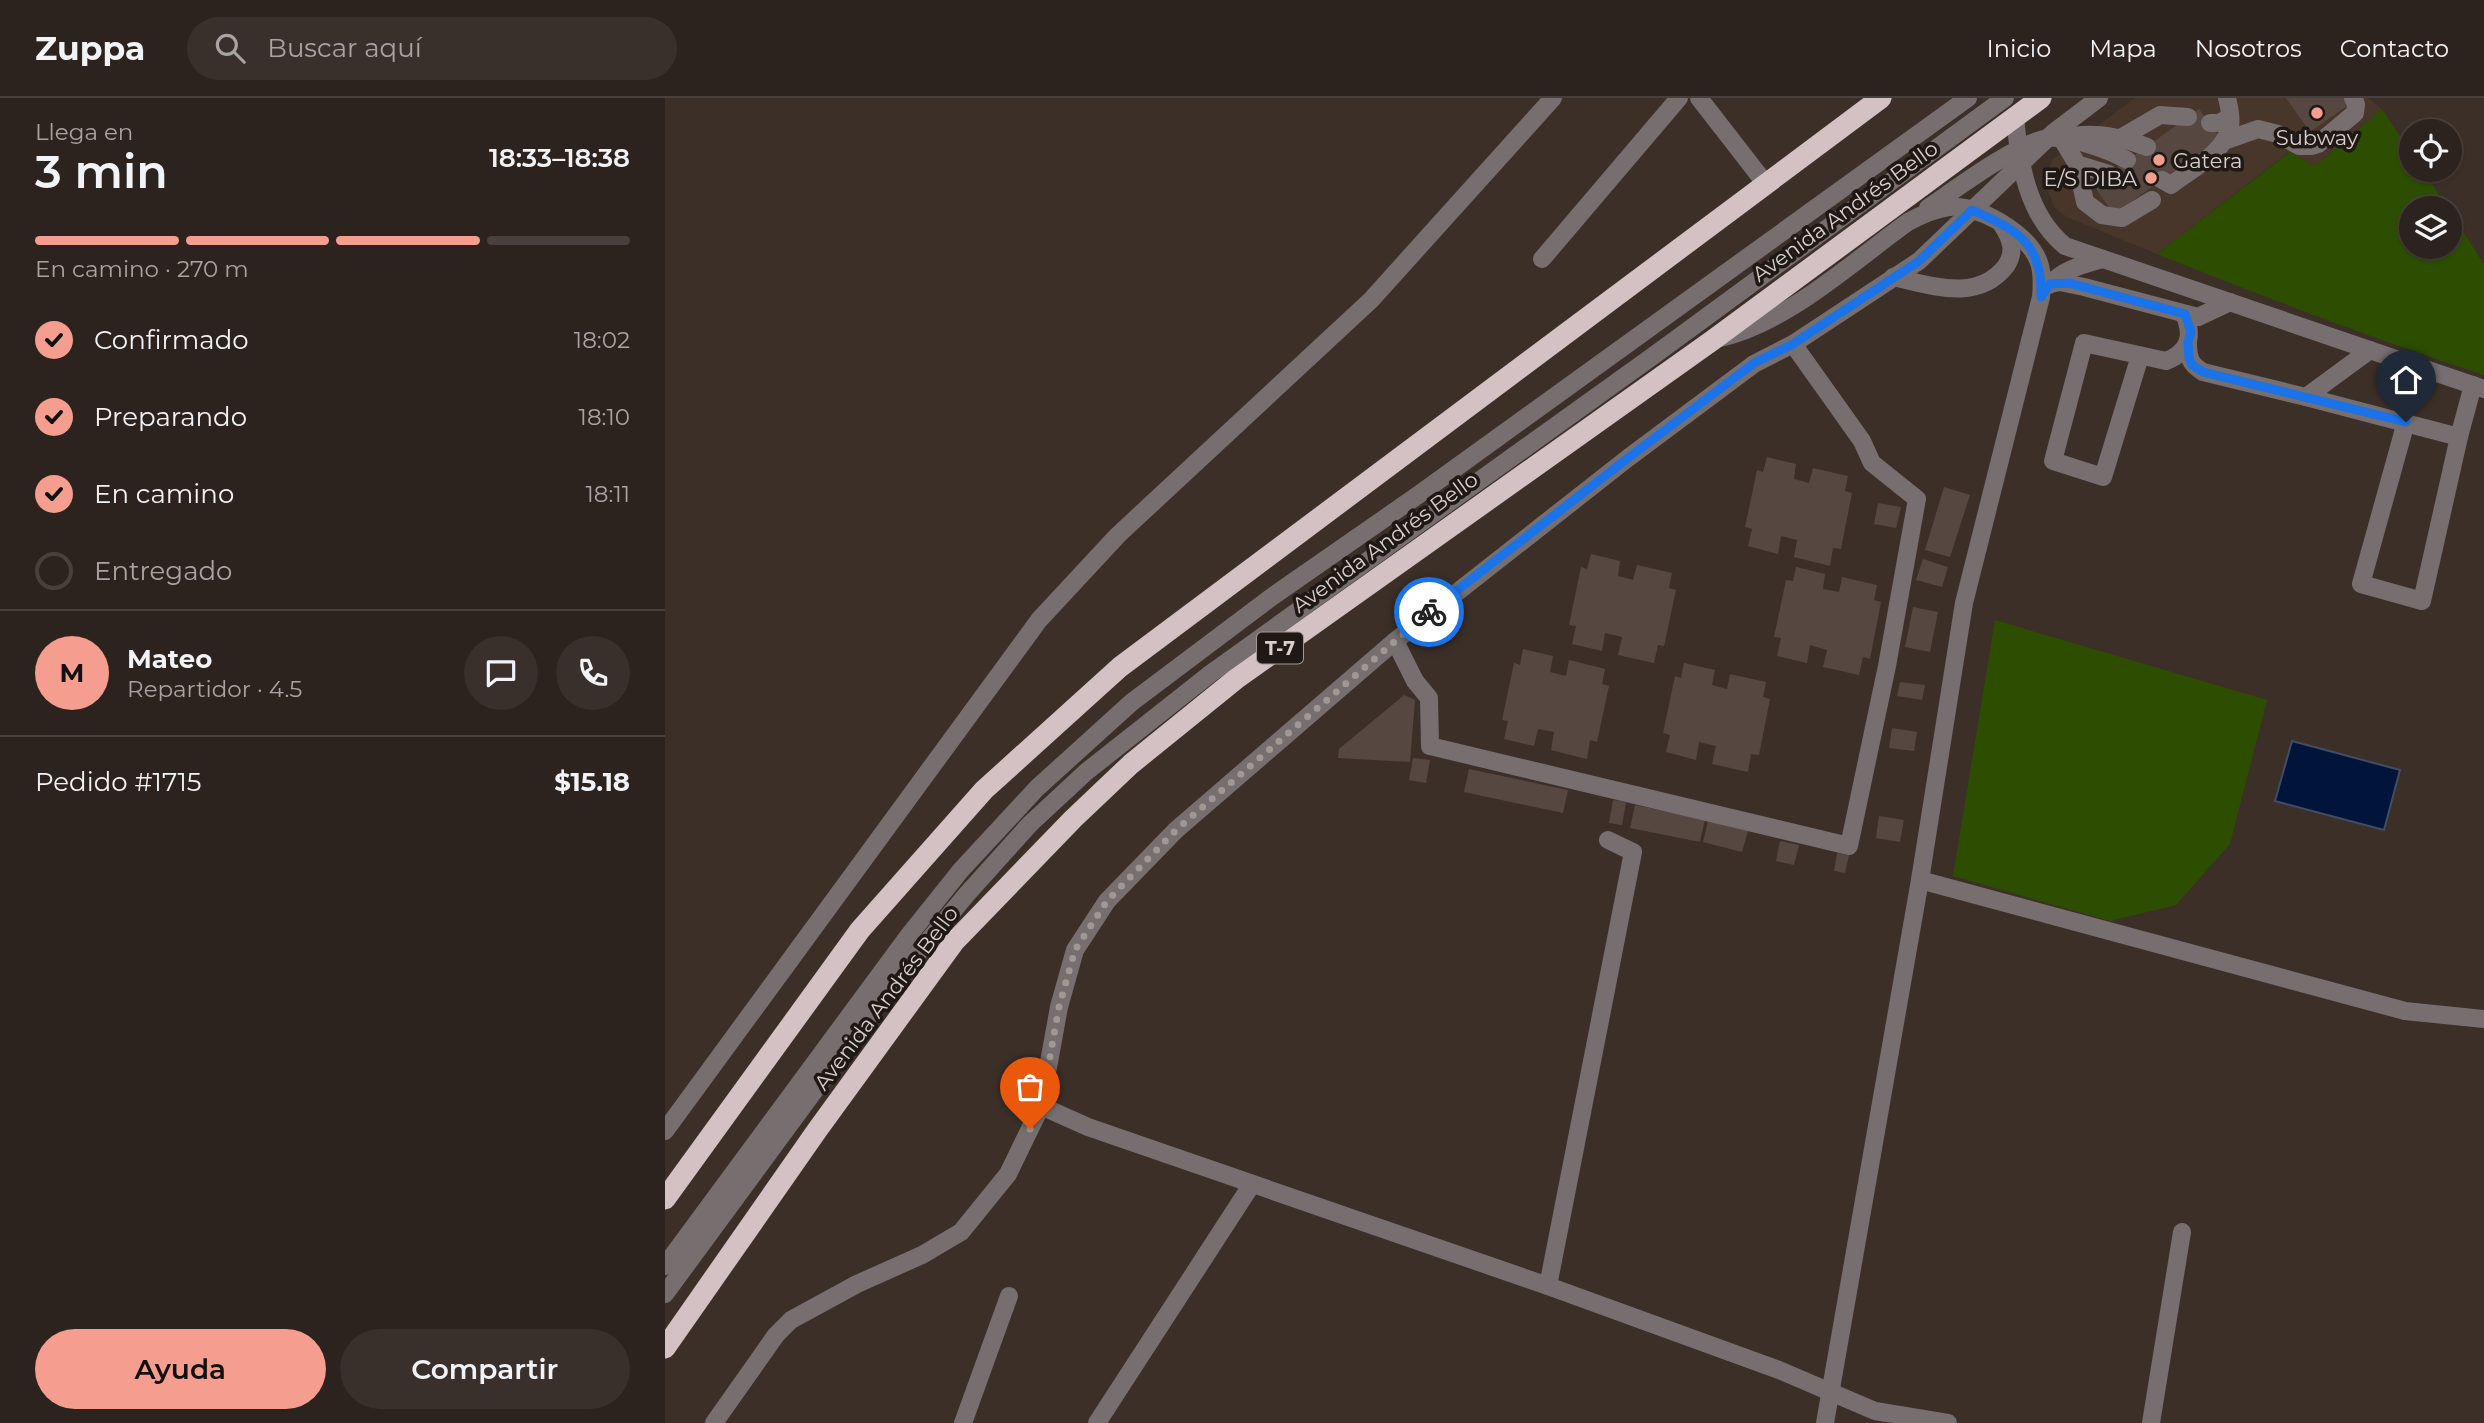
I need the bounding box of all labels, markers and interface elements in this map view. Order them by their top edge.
search box [187,17,677,80]
text: Zuppa [35,28,145,68]
icon: search [211,29,249,67]
text: Buscar aquí [267,32,422,64]
text: Inicio [1986,34,2051,63]
text: Mapa [2089,34,2157,63]
text: Nosotros [2195,34,2302,63]
text: Contacto [2340,34,2449,63]
marker: Subway [2309,105,2325,121]
text: Llega en [35,118,133,146]
map controls [2399,119,2462,259]
button: locate [2399,119,2462,182]
place label: Subway [2276,125,2359,150]
street label: Avenida Andrés Bello [1747,135,1943,287]
text: 18:33–18:38 [489,142,630,174]
text: 3 min [35,143,168,200]
place label: Gatera [2173,148,2242,173]
marker: Gatera [2151,152,2167,168]
place label: E/S DIBA [2043,166,2138,191]
marker: E/S DIBA [2143,170,2159,186]
button: layers [2399,196,2462,259]
text: En camino · 270 m [35,255,249,283]
icon: check [35,321,73,359]
text: Confirmado [94,324,249,356]
text: 18:02 [574,326,630,354]
pin [2376,350,2436,422]
icon: home [2387,361,2425,399]
icon: check [35,398,73,436]
text: Preparando [94,401,247,433]
text: 18:10 [579,403,630,431]
street label: Avenida Andrés Bello [1287,466,1483,618]
icon: check [35,475,73,513]
text: En camino [94,478,234,510]
text: 18:11 [586,480,630,508]
text: Entregado [94,555,232,587]
courier [1394,577,1464,647]
icon: bike [1410,593,1448,631]
road number: T-7 [1257,632,1303,664]
button: chat [464,636,538,710]
button: phone [556,636,630,710]
text: Mateo [127,643,212,675]
text: M [60,657,84,689]
text: Repartidor · 4.5 [127,675,302,703]
text: Pedido #1715 [35,766,202,798]
text: $15.18 [554,766,630,798]
street label: Avenida Andrés Bello [809,901,963,1095]
pin [1000,1057,1060,1129]
icon: bag [1011,1068,1049,1106]
button: Ayuda [35,1329,326,1409]
button: Compartir [340,1329,630,1409]

